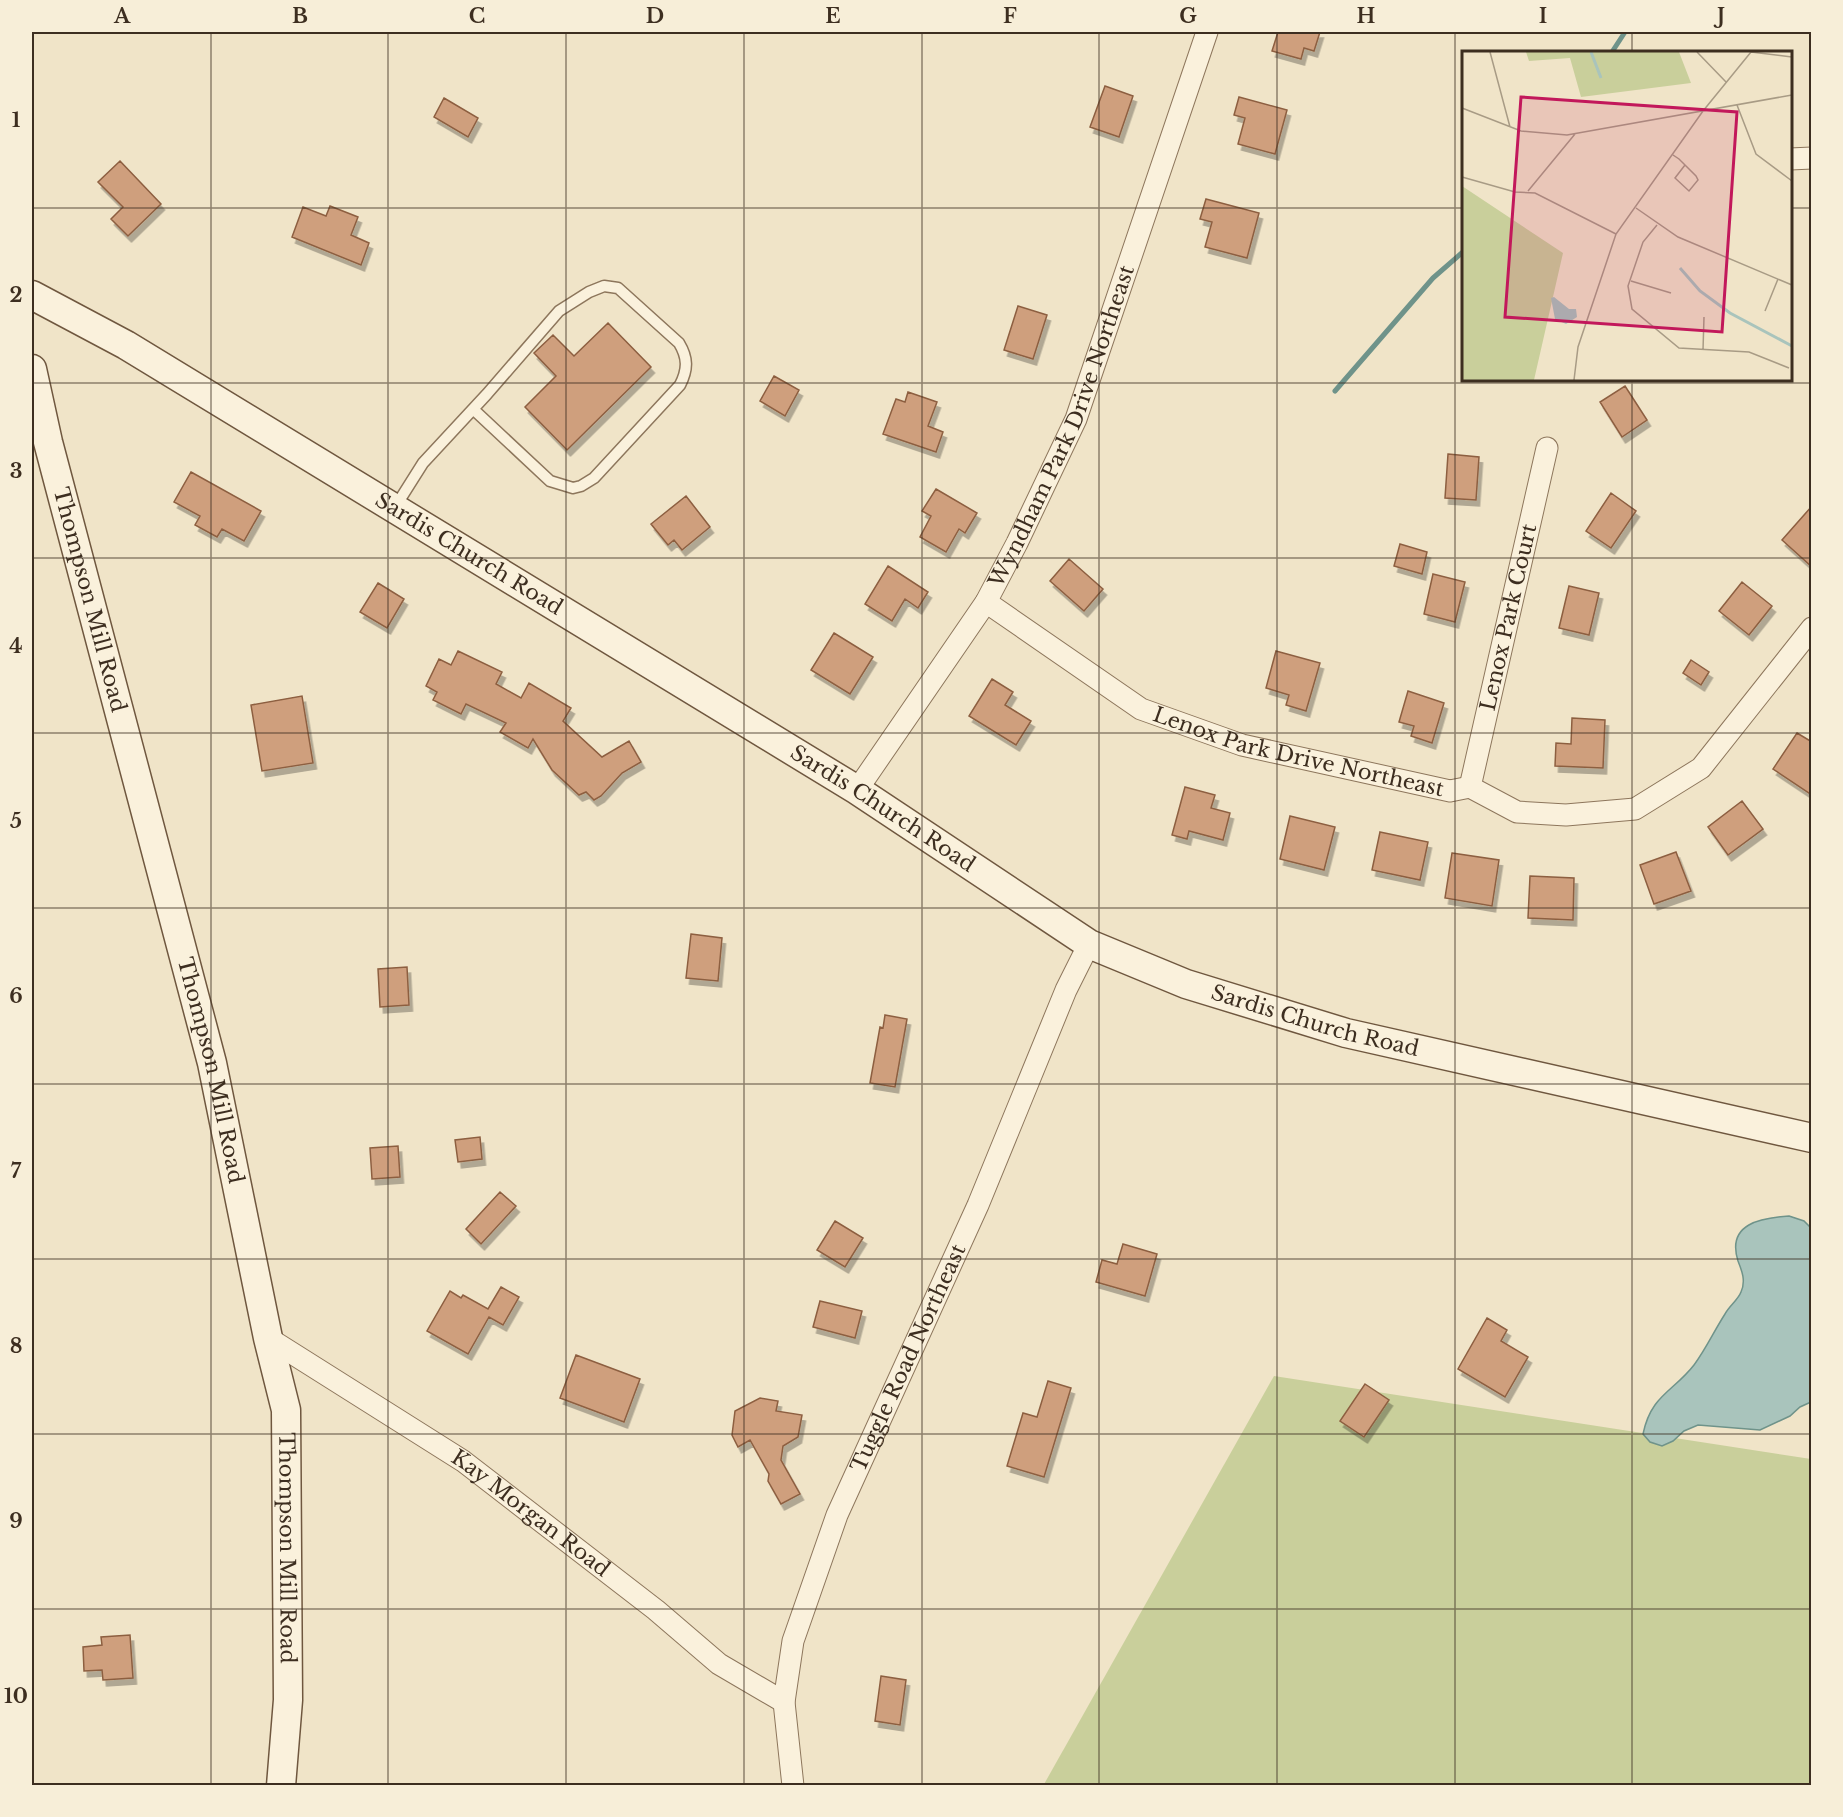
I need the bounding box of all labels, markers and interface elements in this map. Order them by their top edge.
text: A [113,4,131,28]
text: B [292,4,308,28]
text: C [469,4,485,28]
text: D [646,4,664,28]
text: E [825,4,841,28]
text: F [1003,4,1017,28]
text: G [1179,4,1197,28]
text: H [1357,4,1376,28]
text: I [1539,4,1547,28]
text: J [1713,4,1725,28]
inset map [1462,51,1792,381]
text: 1 [12,108,21,132]
street label: Wyndham Park Drive Northeast [983,262,1140,593]
text: 2 [9,283,23,307]
text: 3 [10,459,22,483]
street label: Thompson Mill Road [48,485,132,715]
street label: Sardis Church Road [370,487,567,621]
street label: Lenox Park Court [1475,521,1542,713]
text: 4 [9,634,23,658]
street label: Lenox Park Drive Northeast [1150,701,1446,802]
street label: Sardis Church Road [786,740,980,878]
text: 5 [10,809,22,833]
street label: Thompson Mill Road [172,955,249,1186]
street label: Sardis Church Road [1208,979,1421,1062]
text: 6 [9,984,23,1008]
text: 7 [11,1159,22,1183]
street label: Tuggle Road Northeast [845,1240,971,1476]
text: 8 [10,1334,22,1358]
street label: Thompson Mill Road [273,1432,301,1664]
street label: Kay Morgan Road [447,1444,615,1583]
text: 9 [9,1509,23,1533]
text: 10 [4,1684,28,1708]

